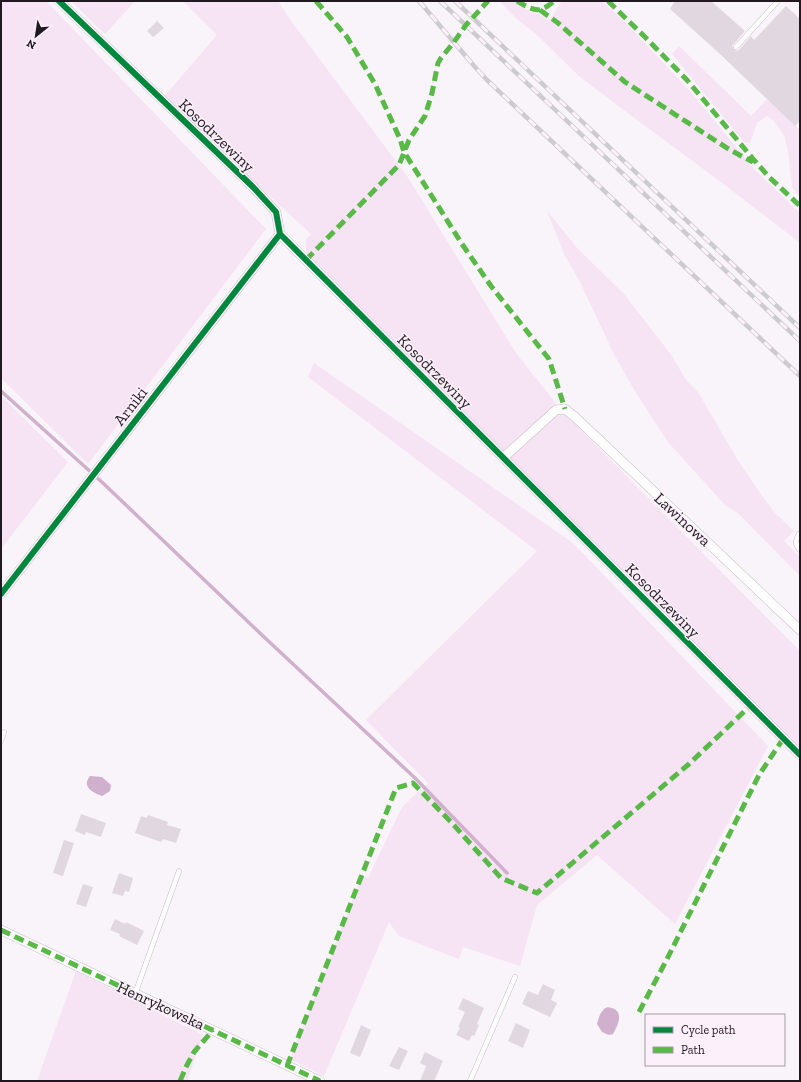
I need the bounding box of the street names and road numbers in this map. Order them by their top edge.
street label: Kosodrzewiny [175,95,259,177]
street label: Kosodrzewiny [393,330,476,413]
street label: Arniki [110,383,152,429]
street label: Lawinowa [651,489,715,550]
street label: Kosodrzewiny [621,559,704,642]
street label: Henrykowska [114,977,208,1034]

